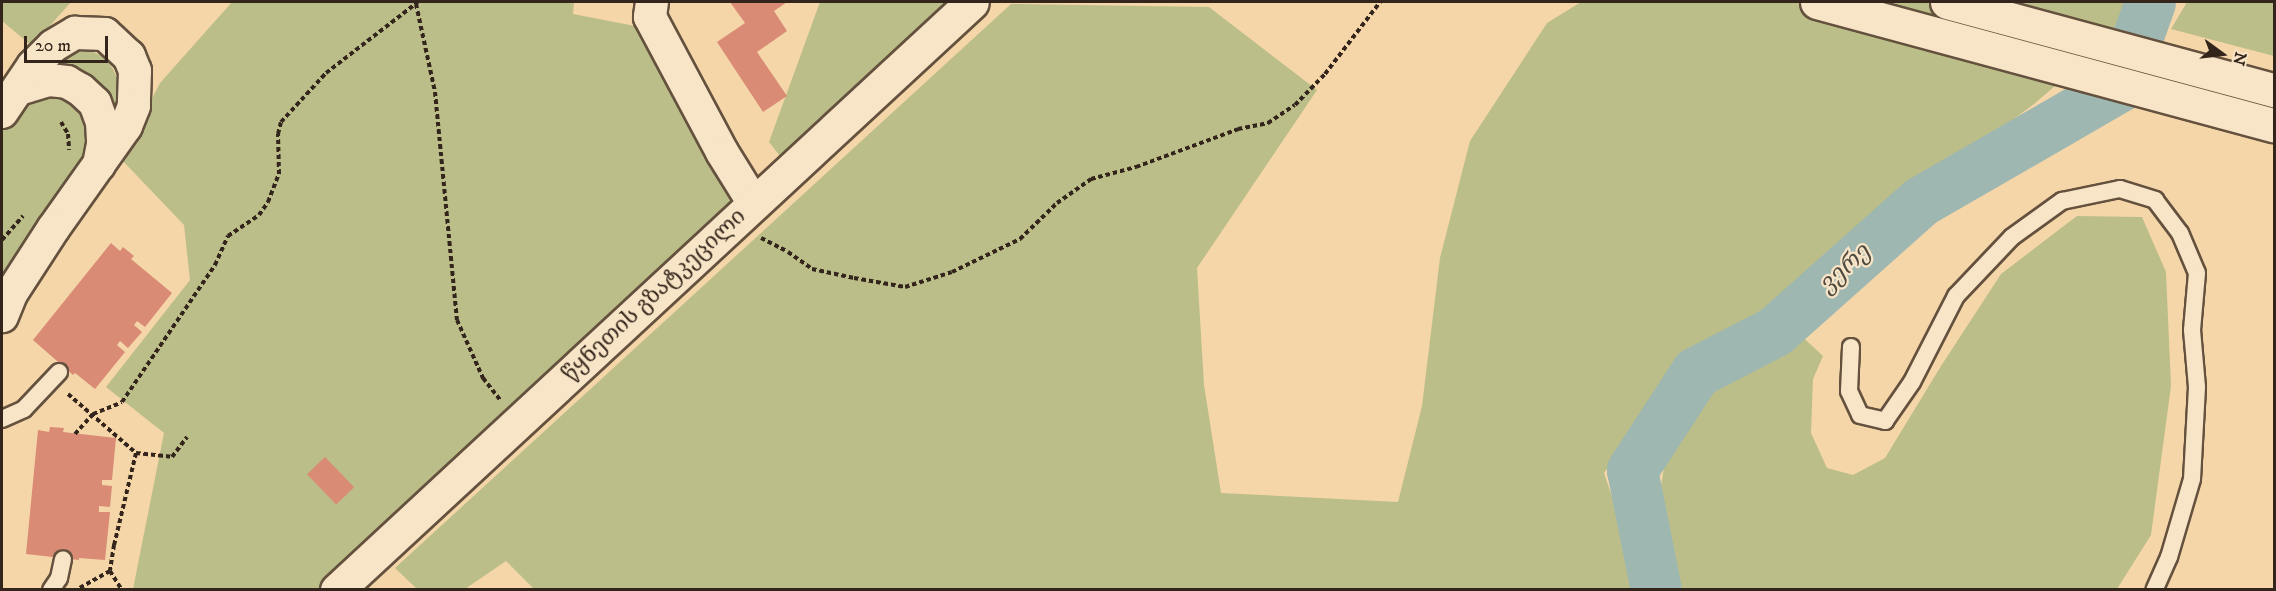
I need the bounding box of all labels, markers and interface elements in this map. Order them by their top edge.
scale bar [27,24,111,62]
north arrow [2192,24,2252,84]
text: 20 m [35,35,71,57]
text: N [2228,50,2251,68]
street label: წყნეთის გზატკეცილი [557,203,751,387]
water label: ვერე [1813,238,1877,300]

